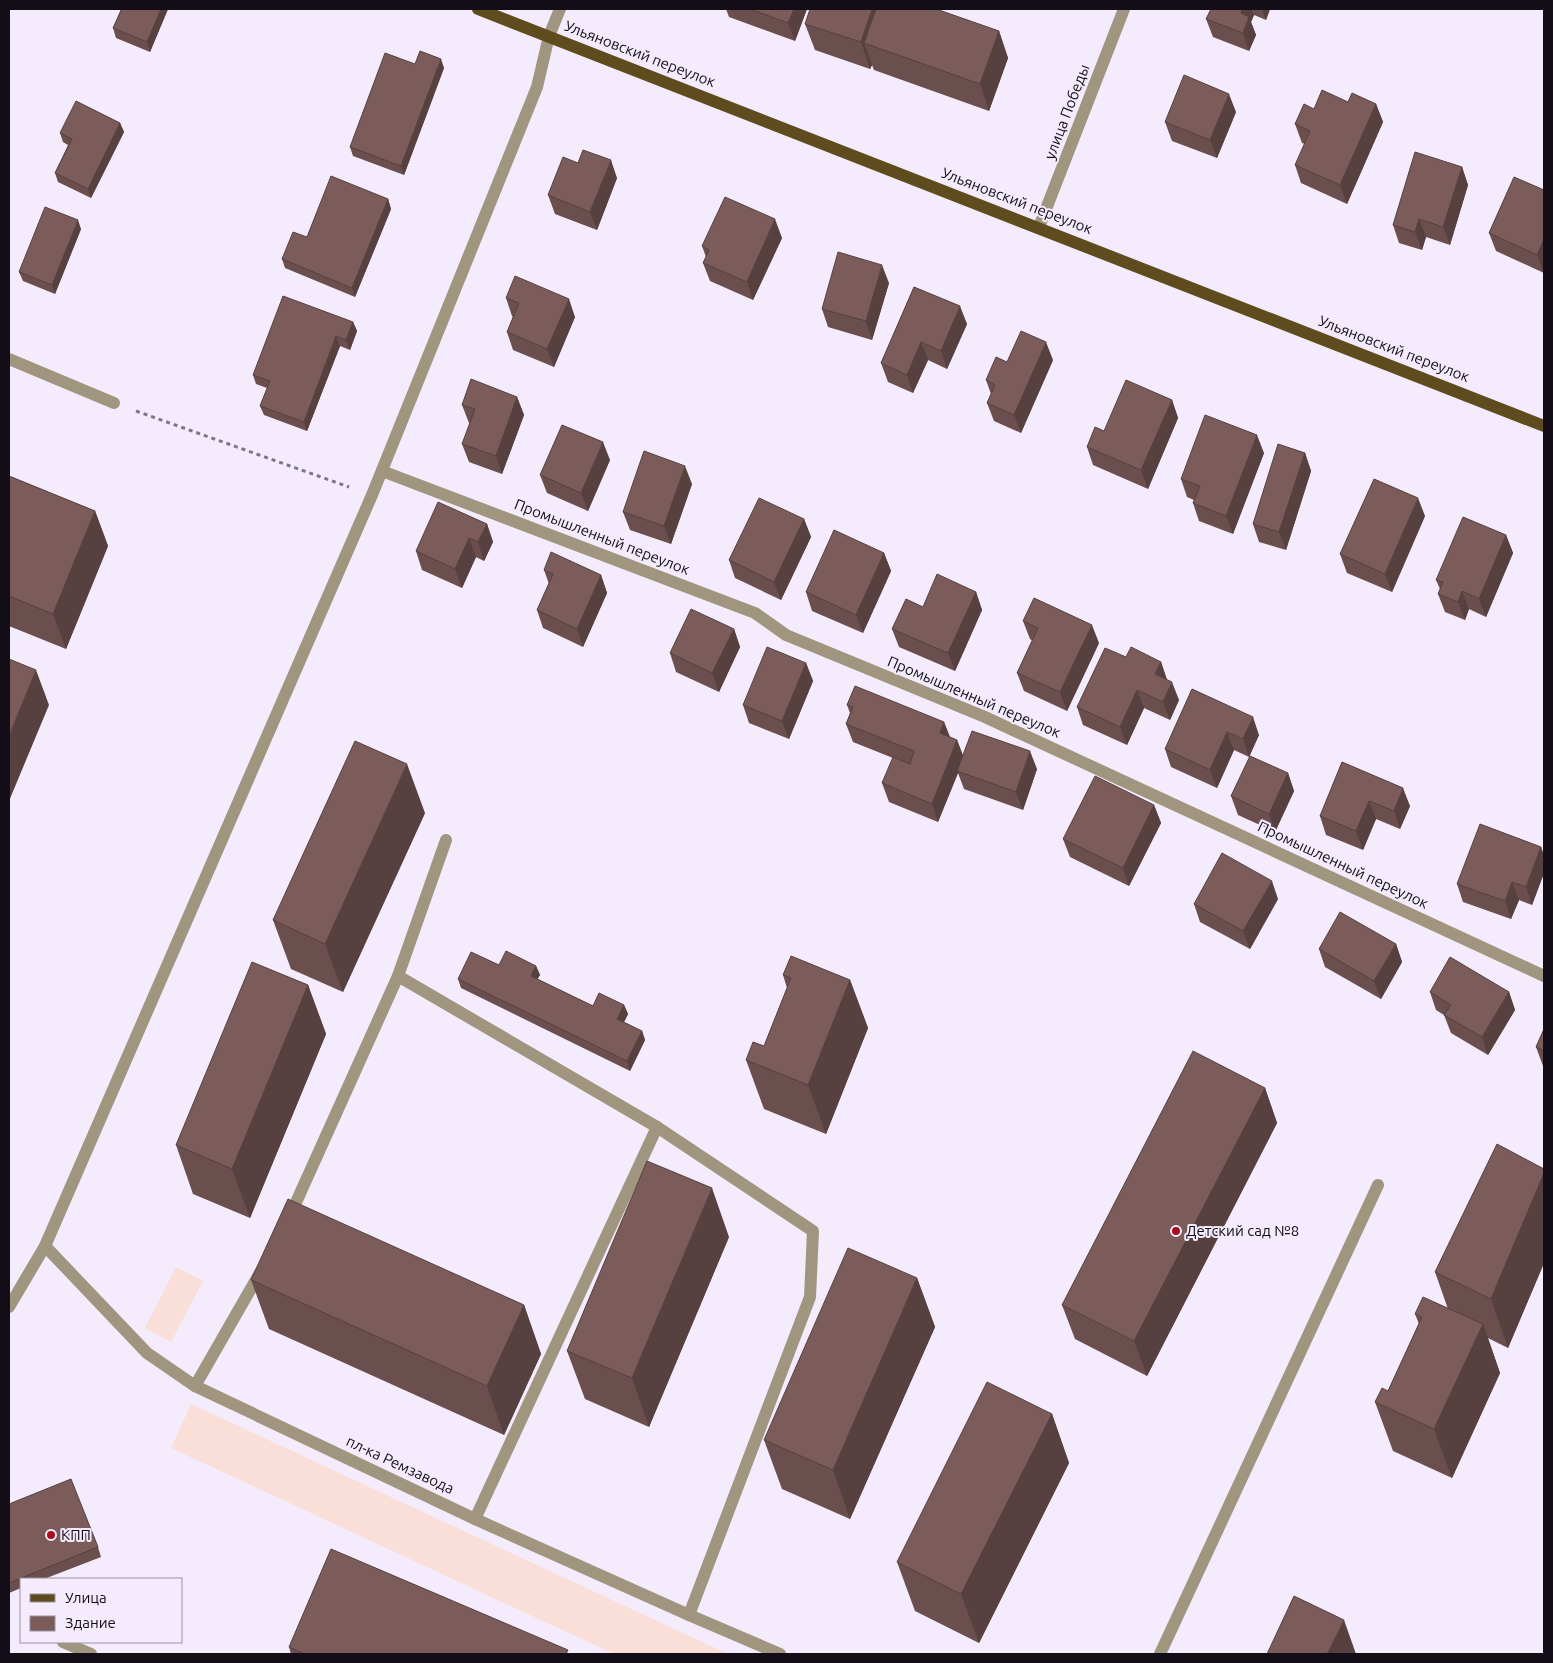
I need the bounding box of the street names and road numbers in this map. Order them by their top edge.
street label: Ульяновский переулок [562,17,718,90]
street label: улица Победы [1041,62,1092,162]
street label: Ульяновский переулок [939,164,1095,237]
street label: Ульяновский переулок [1316,312,1472,385]
street label: Промышленный переулок [512,495,692,578]
street label: Промышленный переулок [885,652,1064,741]
street label: Промышленный переулок [1255,817,1432,912]
street label: пл-ка Ремзавода [344,1432,457,1497]

